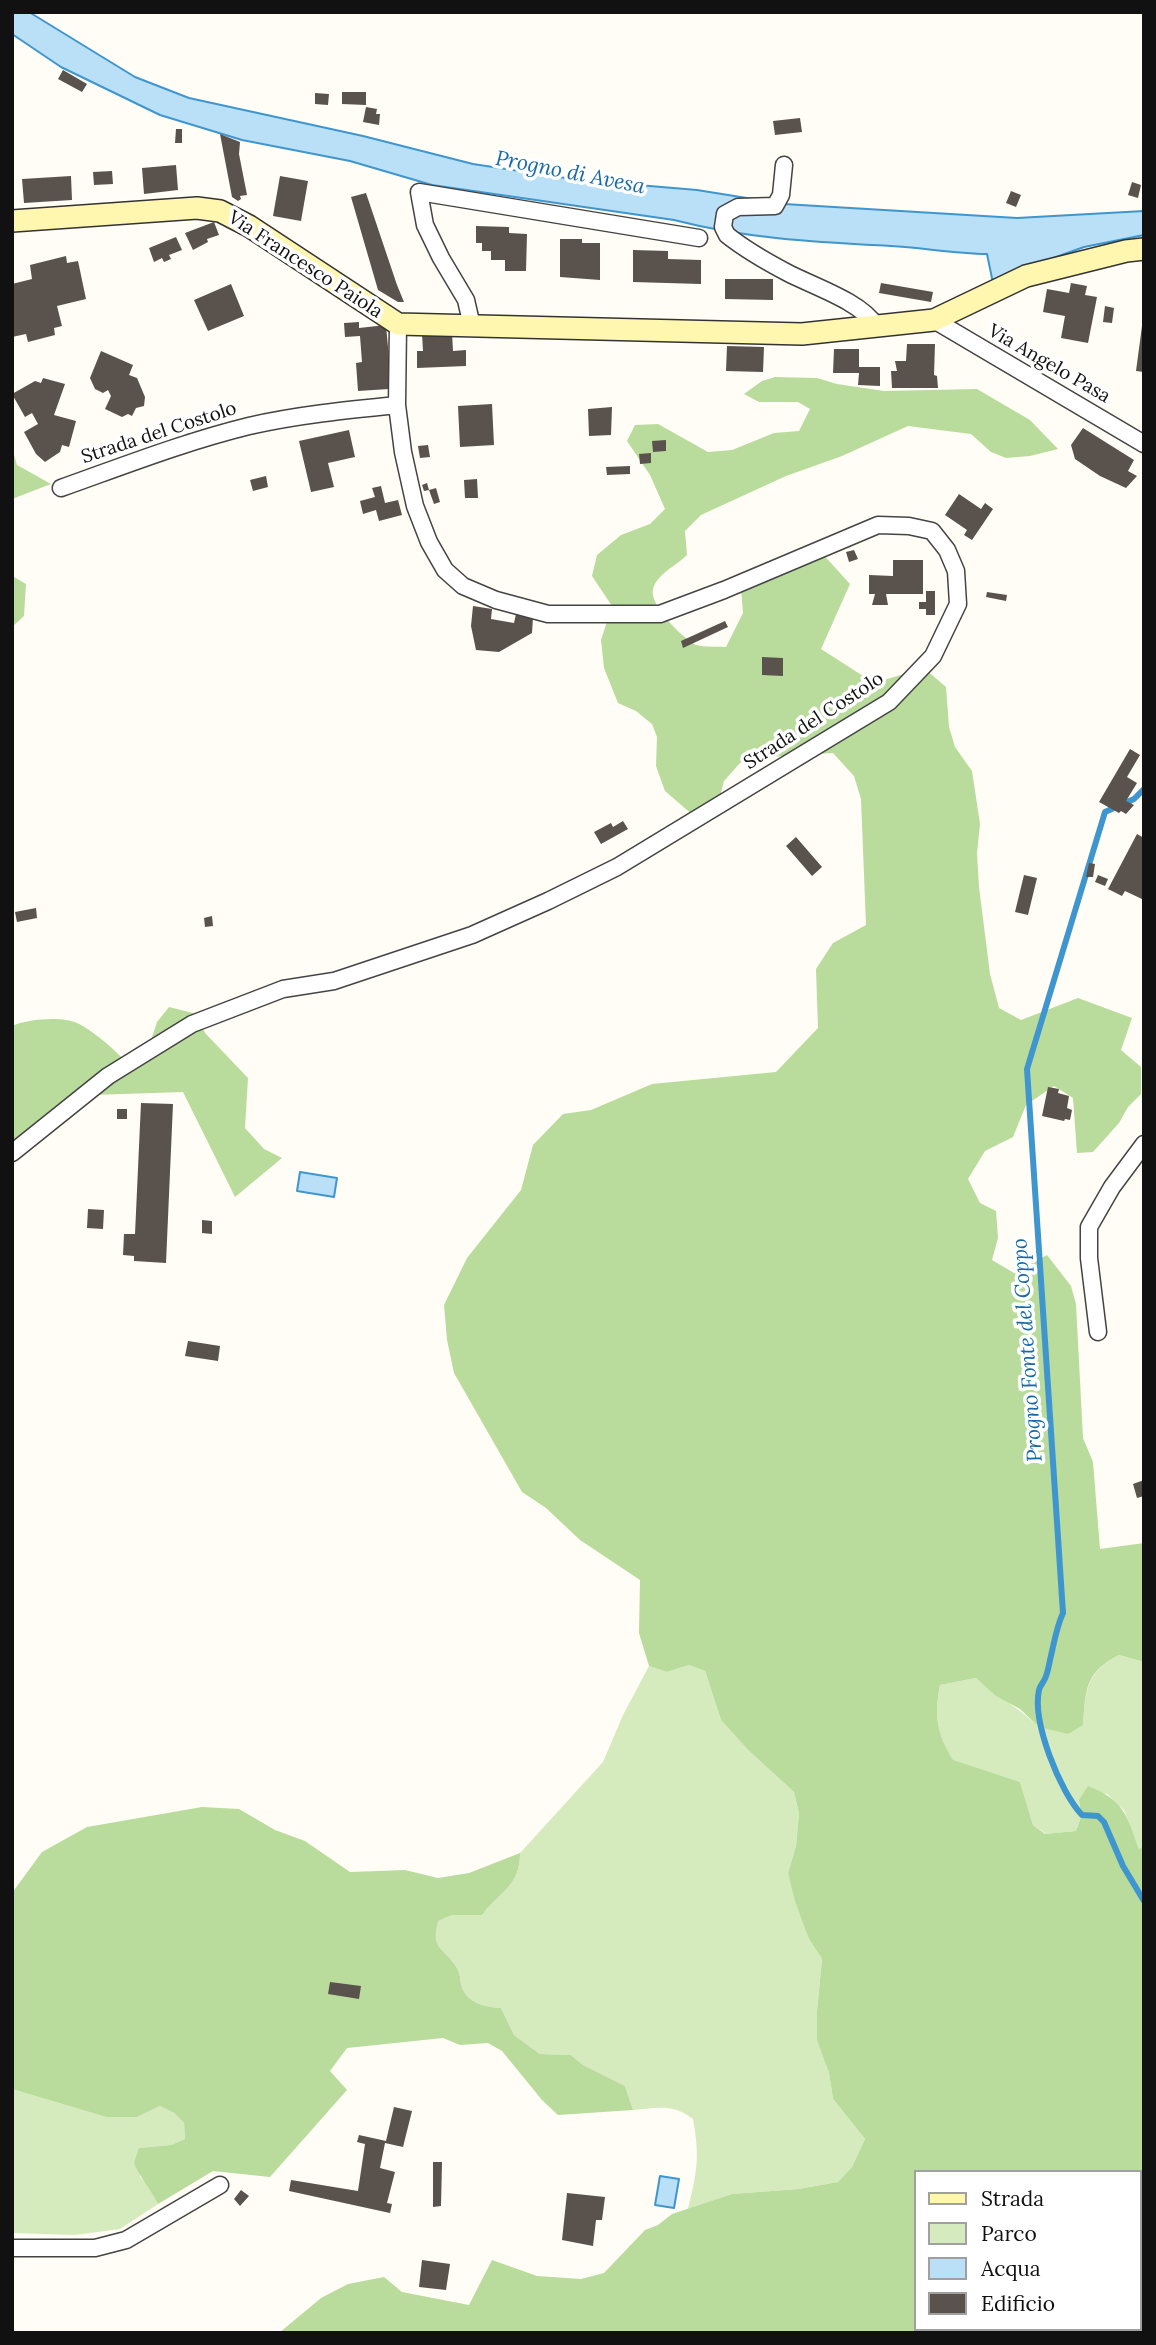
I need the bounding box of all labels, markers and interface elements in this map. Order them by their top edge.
water label: Progno di Avesa [493,146,647,200]
street label: Via Francesco Paiola [223,206,387,324]
street label: Via Angelo Pasa [984,320,1114,408]
street label: Strada del Costolo [78,397,240,469]
street label: Strada del Costolo [740,667,888,775]
water label: Progno Fonte del Coppo [1008,1237,1048,1463]
legend [914,2170,1142,2331]
text: Strada [981,2185,1044,2212]
text: Parco [981,2220,1037,2247]
text: Acqua [981,2255,1041,2282]
text: Edificio [981,2290,1055,2317]

